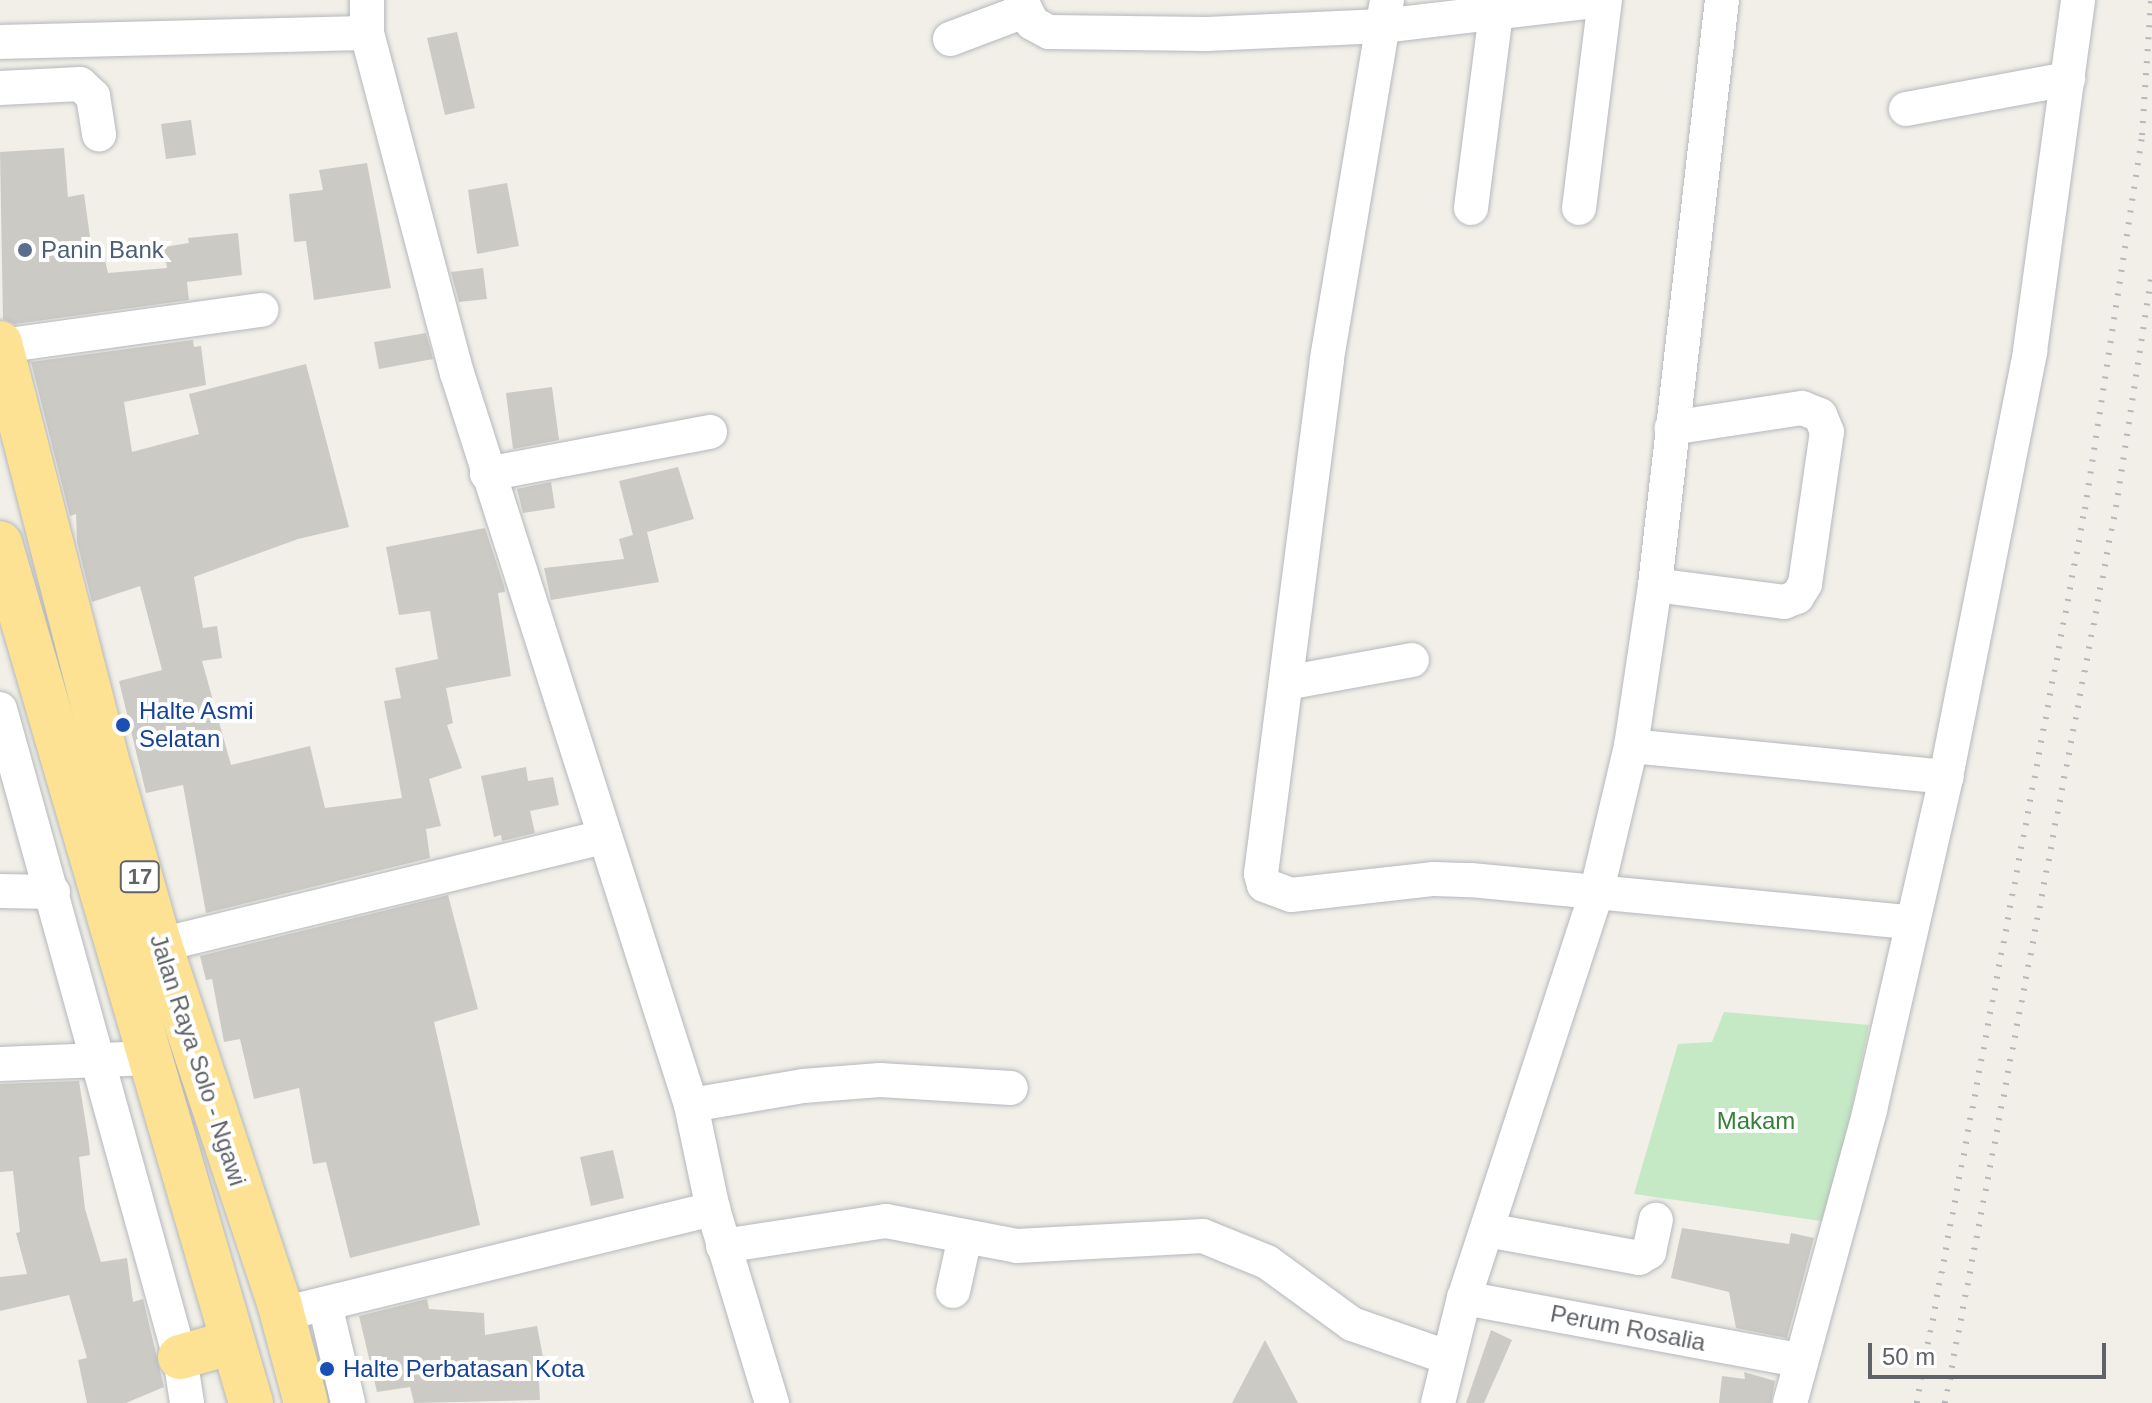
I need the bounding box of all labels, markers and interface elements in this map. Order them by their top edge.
place label: Panin Bank [41,236,164,264]
marker: Panin Bank [16,241,34,259]
place label: Halte Asmi Selatan [139,697,255,753]
marker: Halte Asmi Selatan [114,716,132,734]
road number: 17 [118,859,162,895]
street label: Jalan Raya Solo - Ngawi [144,931,252,1189]
park label: Makam [1717,1107,1795,1135]
street label: Perum Rosalia [1548,1299,1708,1357]
scale bar [1872,1327,2110,1377]
text: 50 m [1882,1343,1935,1370]
place label: Halte Perbatasan Kota [343,1355,584,1383]
marker: Halte Perbatasan Kota [318,1360,336,1378]

